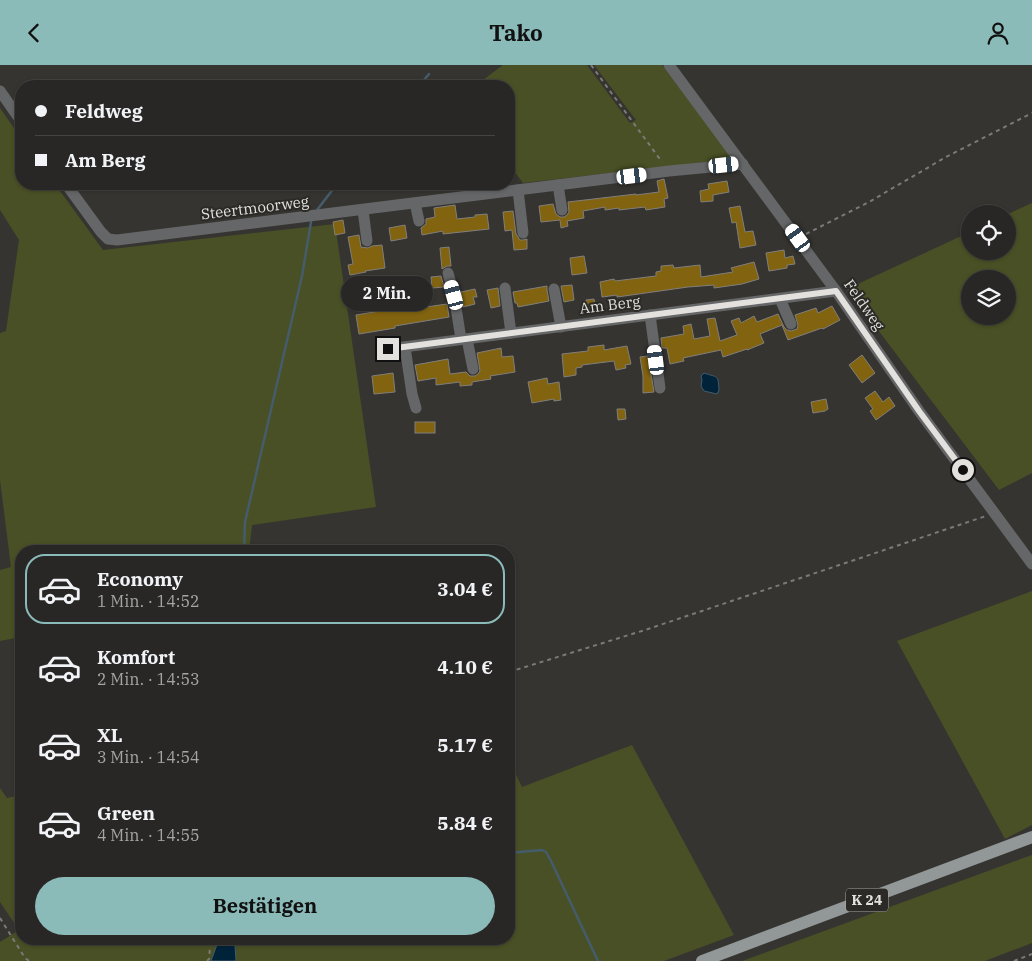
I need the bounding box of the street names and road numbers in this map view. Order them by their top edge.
street label: Steertmoorweg [200,191,310,224]
street label: Feldweg [840,275,889,334]
street label: Am Berg [579,291,641,318]
road number: K 24 [846,889,888,911]

